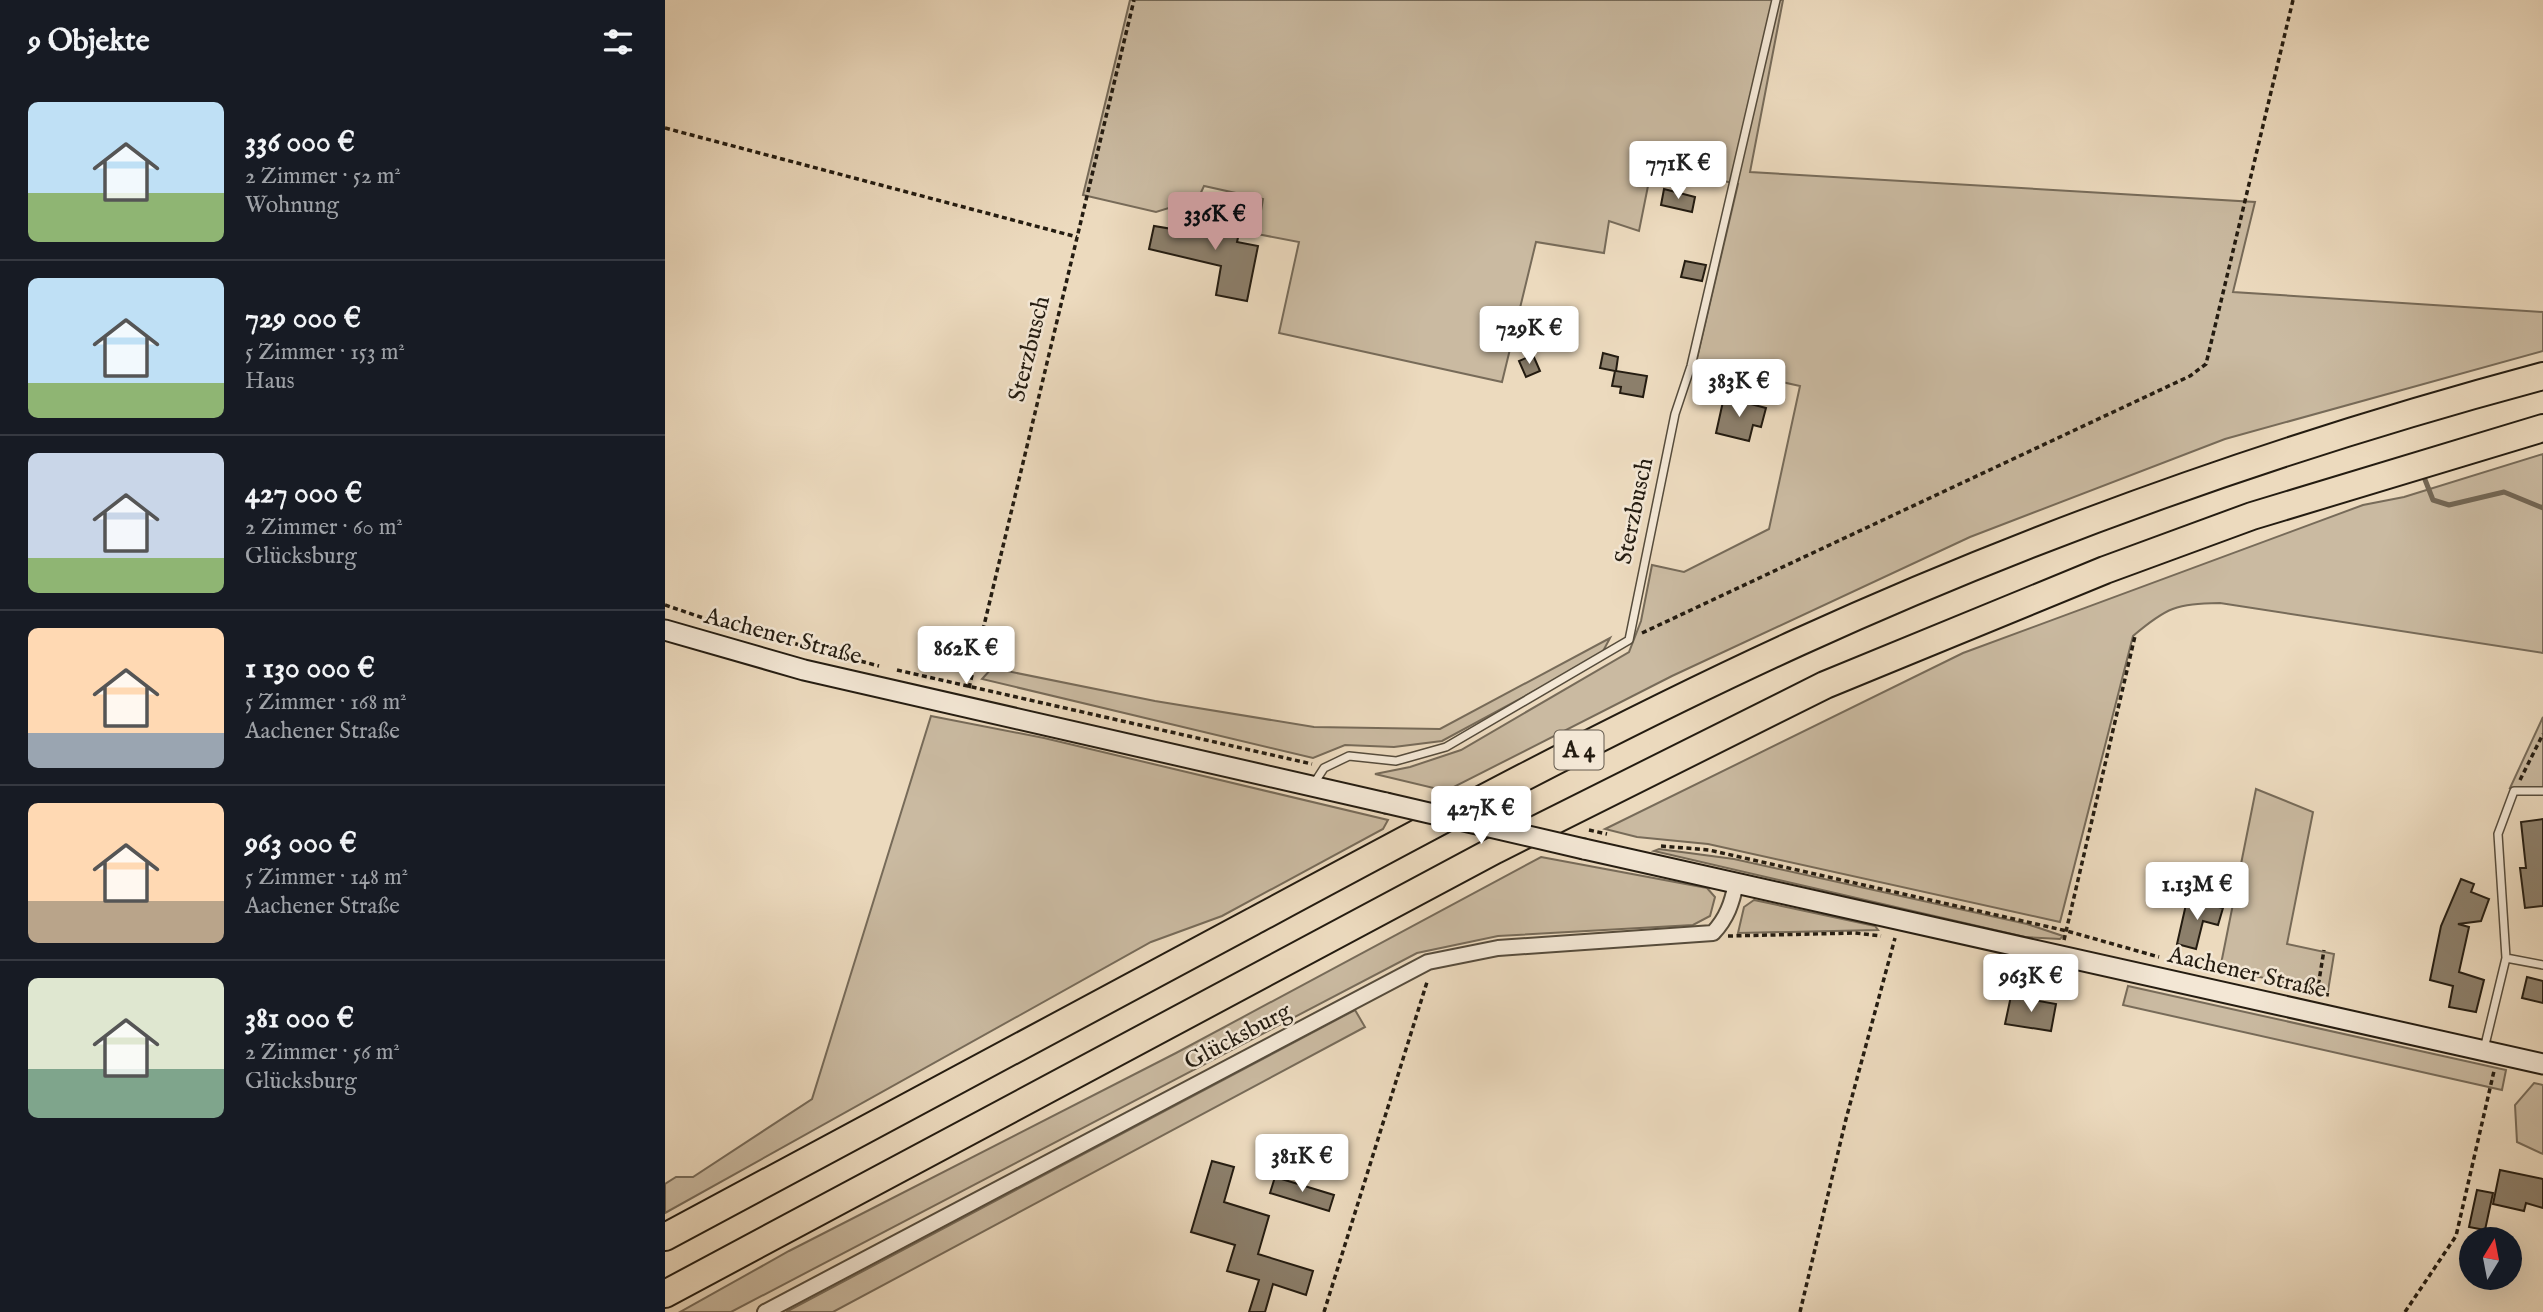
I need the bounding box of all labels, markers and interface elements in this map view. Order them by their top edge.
text: 9 Objekte [28,23,149,61]
icon: filters [599,23,637,61]
text: 336 000 € [245,124,355,162]
icon: home [84,130,168,214]
pin: 771K € [1621,142,1735,201]
text: 771K € [1645,149,1711,178]
text: 2 Zimmer · 52 m² [245,162,401,191]
text: Wohnung [245,191,339,220]
pin: 336K € [1158,192,1272,252]
text: 336K € [1184,200,1246,229]
street label: Sterzbusch [1002,293,1058,405]
text: 729 000 € [245,300,361,338]
icon: home [84,306,168,390]
pin: 729K € [1472,306,1586,366]
text: 729K € [1496,314,1562,343]
text: 5 Zimmer · 153 m² [245,338,405,367]
pin: 383K € [1682,360,1796,419]
text: Haus [245,367,295,396]
text: 383K € [1708,367,1770,396]
street label: Sterzbusch [1609,455,1661,567]
text: 427 000 € [245,475,362,513]
icon: home [84,481,168,565]
text: 2 Zimmer · 60 m² [245,513,403,542]
text: Glücksburg [245,542,357,571]
street label: Aachener Straße [700,601,865,673]
pin: 862K € [909,626,1023,686]
text: 862K € [934,634,998,663]
text: 1 130 000 € [245,650,375,688]
icon: home [84,656,168,740]
text: 5 Zimmer · 168 m² [245,688,407,717]
text: Aachener Straße [245,717,400,746]
road number: A 4 [1555,730,1604,770]
pin: 427K € [1424,786,1538,846]
text: 427K € [1447,794,1515,823]
text: 963 000 € [245,825,357,863]
icon: home [84,831,168,915]
pin: 1.13M € [2132,862,2262,922]
text: 5 Zimmer · 148 m² [245,863,408,892]
text: 1.13M € [2162,870,2232,899]
text: Aachener Straße [245,892,400,921]
street label: Aachener Straße [2164,939,2329,1006]
pin: 963K € [1974,954,2088,1014]
text: 963K € [1999,962,2063,991]
street label: Glücksburg [1179,995,1298,1078]
text: 381 000 € [245,1000,354,1038]
icon: home [84,1006,168,1090]
text: 2 Zimmer · 56 m² [245,1038,400,1067]
text: Glücksburg [245,1067,357,1096]
pin: 381K € [1245,1134,1359,1194]
text: 381K € [1271,1142,1333,1171]
north arrow [2459,1227,2522,1290]
map controls [2459,1227,2522,1290]

